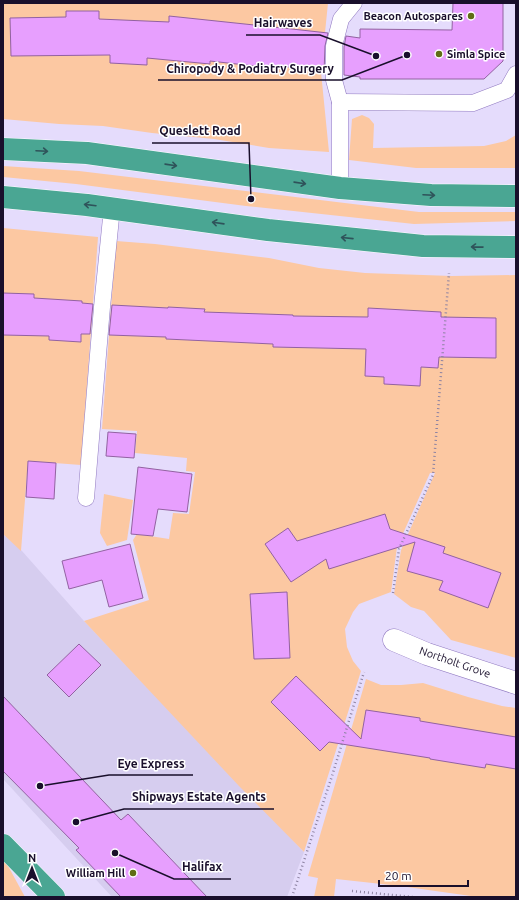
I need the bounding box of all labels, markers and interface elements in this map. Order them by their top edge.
place label: Beacon Autospares [363,10,463,22]
callout: Hairwaves [246,11,320,35]
marker: Beacon Autospares [466,11,476,21]
text: Hairwaves [254,16,313,29]
place label: Simla Spice [447,48,505,60]
marker: Simla Spice [434,49,444,59]
callout: Chiropody & Podiatry Surgery [158,56,342,80]
text: Chiropody & Podiatry Surgery [166,62,334,75]
callout: Queslett Road [152,119,249,143]
text: Queslett Road [159,124,241,137]
one-way arrow [35,147,48,154]
one-way arrow [164,161,177,169]
one-way arrow [293,179,306,187]
one-way arrow [422,191,435,199]
one-way arrow [84,201,97,209]
one-way arrow [212,219,225,227]
one-way arrow [341,234,354,242]
one-way arrow [471,243,484,251]
street label: Northolt Grove [418,644,492,680]
callout: Eye Express [109,751,193,775]
text: Eye Express [117,757,185,770]
callout: Shipways Estate Agents [124,785,274,809]
text: Shipways Estate Agents [132,790,266,803]
north arrow [12,848,52,888]
text: N [28,852,36,864]
callout: Halifax [174,855,231,879]
text: Halifax [182,860,223,873]
scale bar [379,862,468,888]
place label: William Hill [66,867,126,879]
marker: William Hill [128,868,138,878]
text: 20 m [385,869,412,882]

